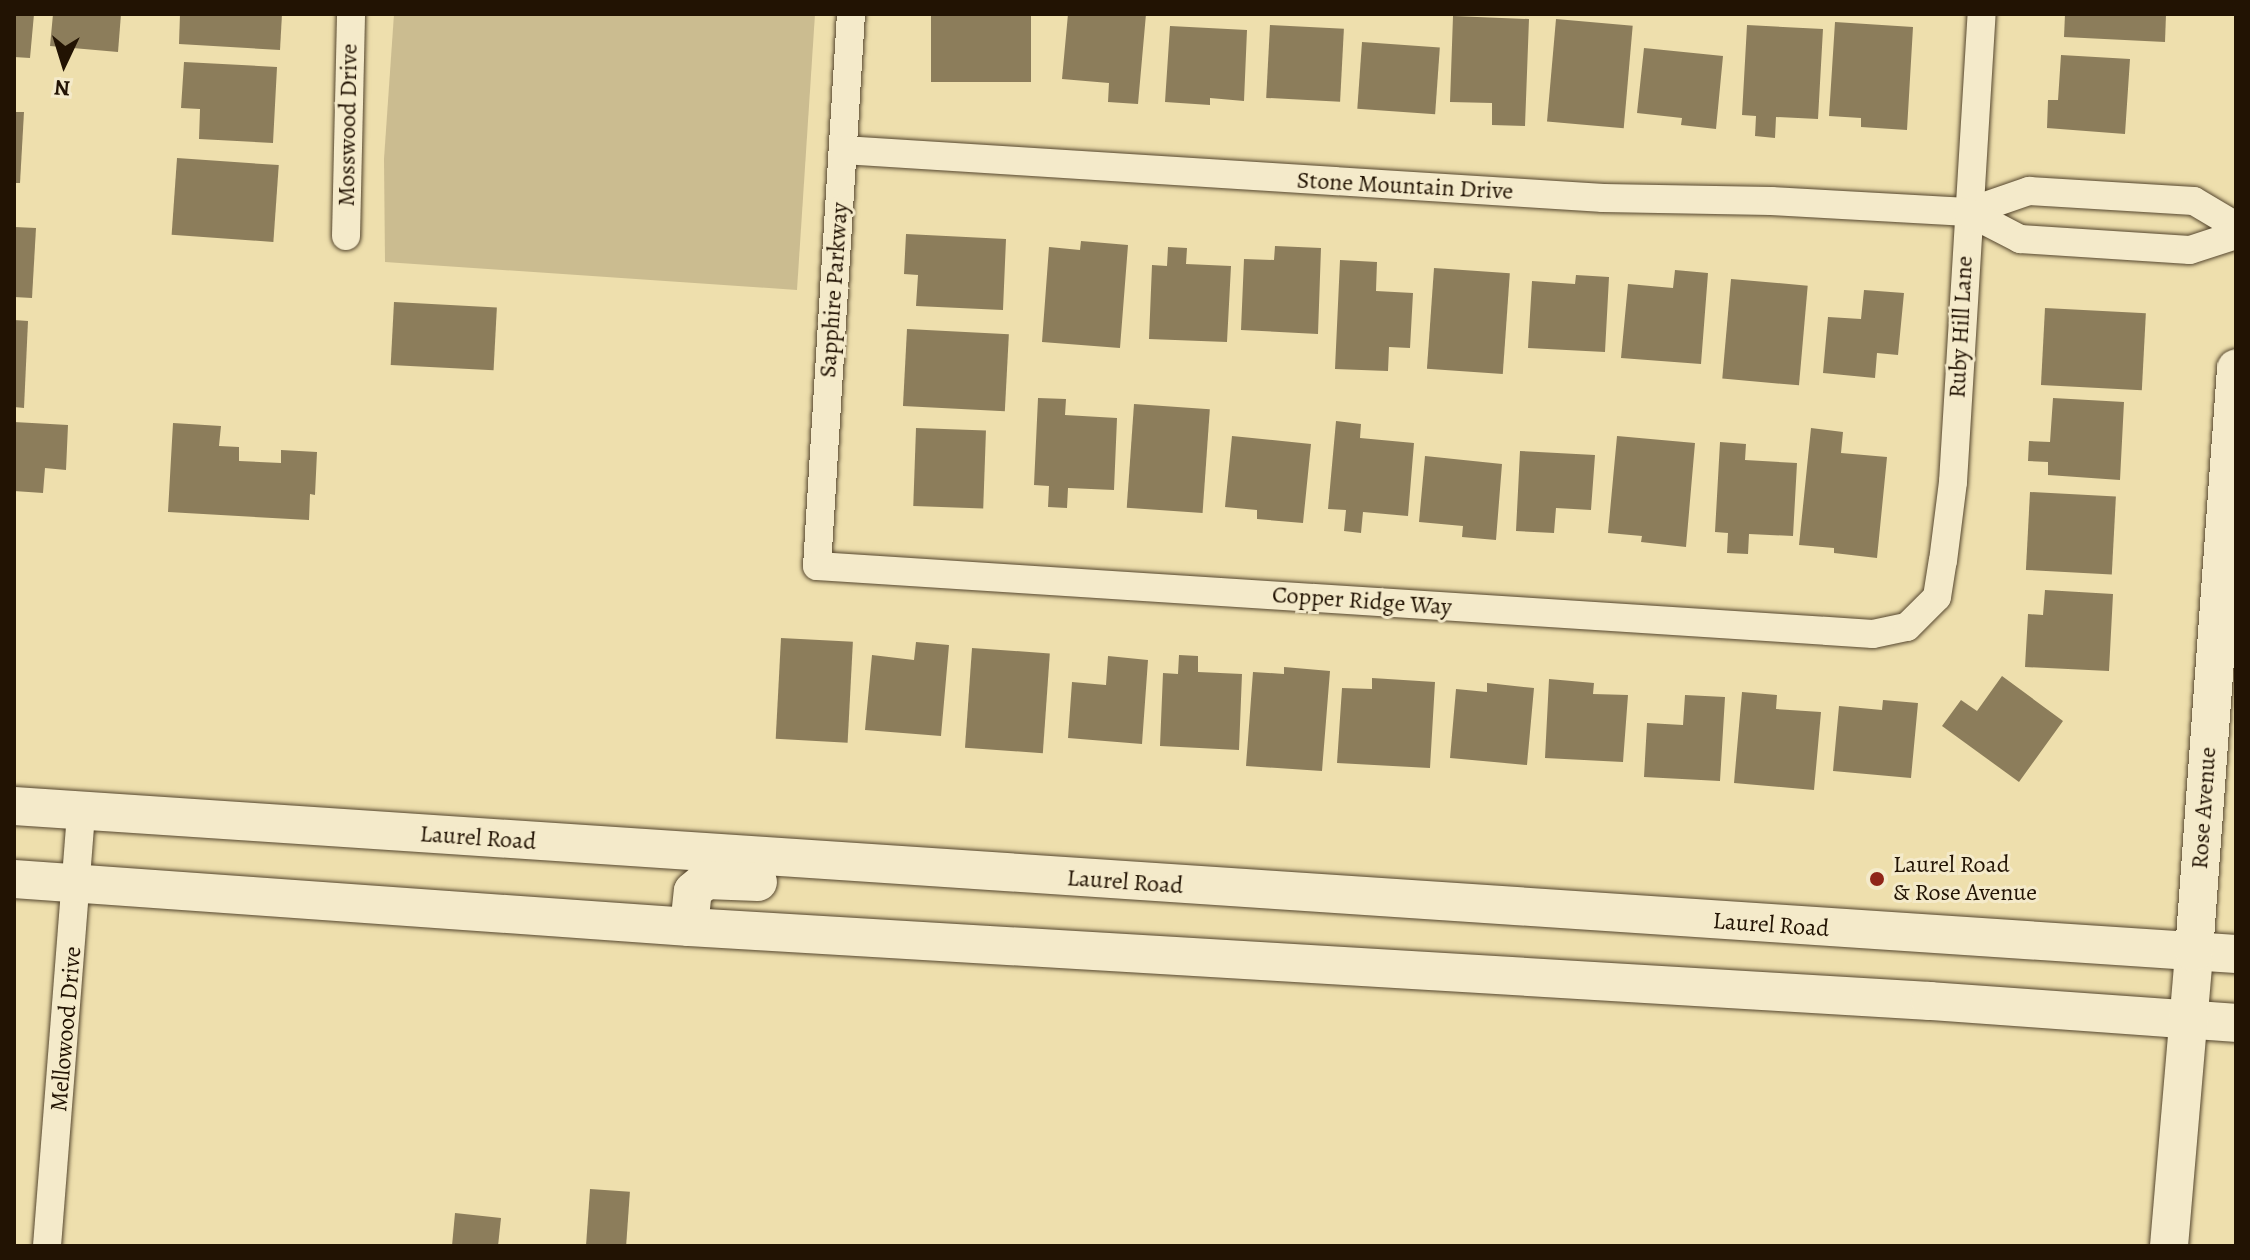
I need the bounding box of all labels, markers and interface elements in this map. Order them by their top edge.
north arrow [24,24,104,104]
street label: Mosswood Drive [332,43,364,207]
text: N [53,72,71,103]
street label: Stone Mountain Drive [1296,166,1514,206]
street label: Sapphire Parkway [814,201,854,379]
street label: Ruby Hill Lane [1943,255,1979,399]
street label: Copper Ridge Way [1271,580,1453,622]
street label: Rose Avenue [2185,746,2223,870]
street label: Laurel Road [419,820,537,856]
place label: Laurel Road & Rose Avenue [1893,851,2037,907]
street label: Laurel Road [1066,864,1184,900]
marker: Laurel Road & Rose Avenue [1868,870,1886,888]
street label: Laurel Road [1712,907,1830,943]
street label: Mellowood Drive [44,945,88,1113]

